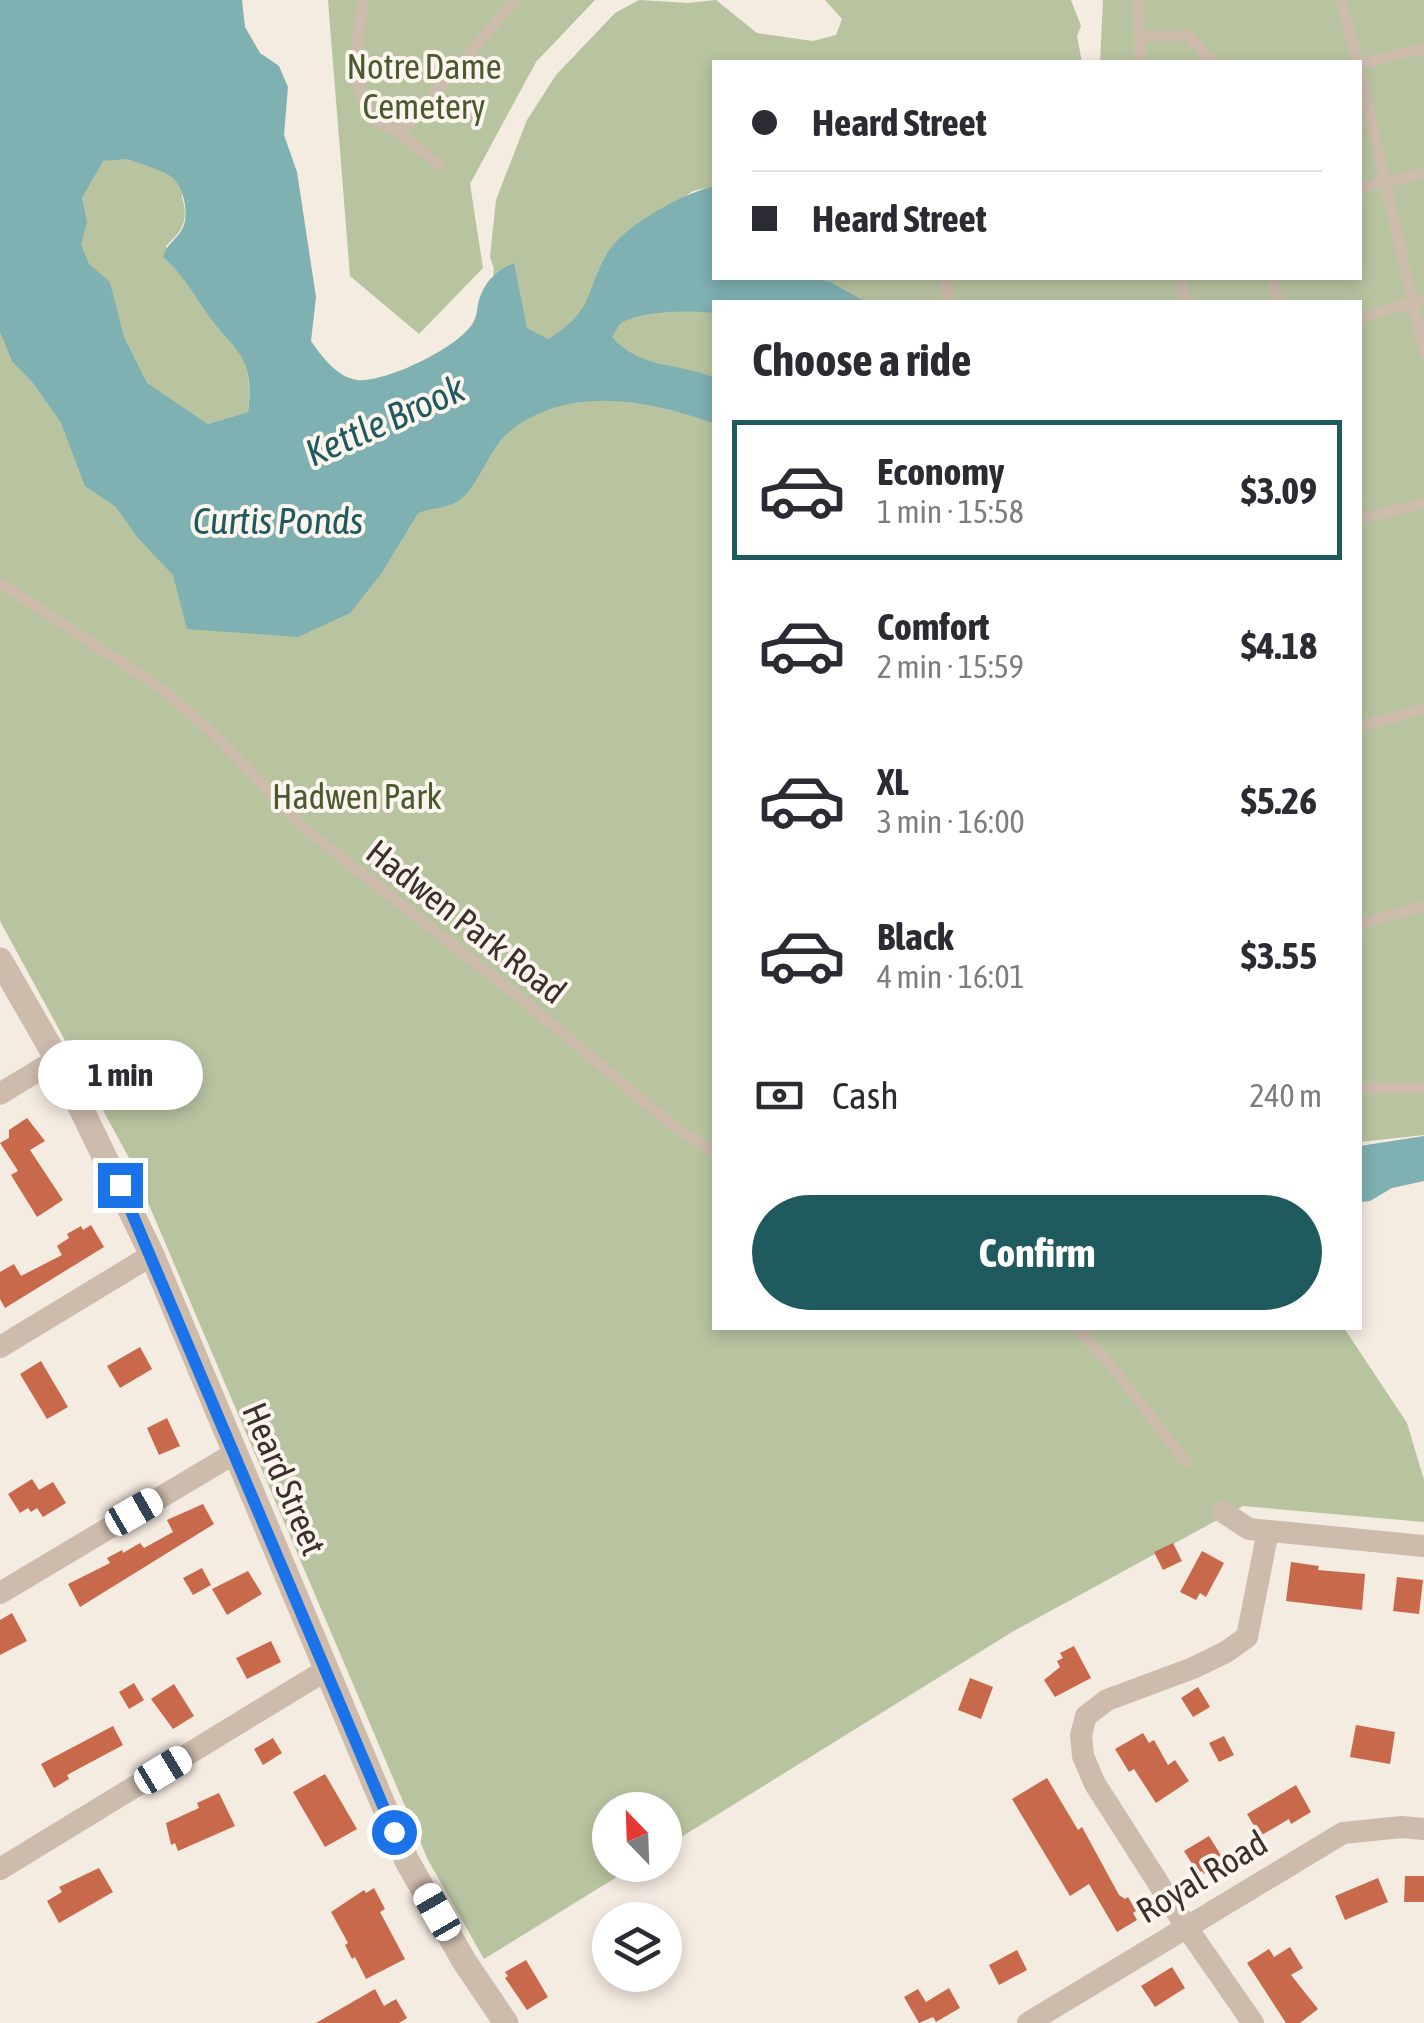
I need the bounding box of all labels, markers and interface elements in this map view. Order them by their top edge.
park label: Notre Dame Cemetery [346,46,502,126]
text: Heard Street [812,101,987,144]
text: Heard Street [812,197,987,240]
text: Choose a ride [752,334,971,386]
water label: Kettle Brook [299,366,472,475]
icon: car [757,445,847,535]
text: Economy [877,450,1004,493]
text: $3.09 [1241,469,1317,512]
text: 1 min · 15:58 [877,493,1024,530]
water label: Curtis Ponds [193,499,363,542]
icon: car [757,600,847,690]
text: Comfort [877,605,989,648]
text: $4.18 [1241,624,1317,667]
text: 2 min · 15:59 [877,648,1024,685]
icon: car [757,755,847,845]
text: XL [877,760,909,803]
park label: Hadwen Park [272,776,442,816]
text: $5.26 [1241,779,1317,822]
text: 3 min · 16:00 [877,803,1024,840]
street label: Hadwen Park Road [359,831,574,1011]
icon: car [757,910,847,1000]
text: Black [877,915,954,958]
text: $3.55 [1241,934,1317,977]
text: 4 min · 16:01 [877,958,1024,995]
callout: 1 min [38,1040,202,1110]
text: 1 min [88,1056,153,1093]
icon: cash [752,1068,807,1123]
text: Cash [832,1074,899,1117]
text: 240 m [1249,1077,1322,1114]
route end [98,1163,143,1208]
button: Confirm [752,1195,1322,1310]
street label: Heard Street [235,1397,335,1561]
car [101,1484,167,1540]
car [130,1742,196,1798]
north arrow [592,1792,682,1882]
map controls [592,1792,682,1992]
route start [372,1810,417,1855]
street label: Royal Road [1129,1822,1274,1931]
car [409,1879,465,1945]
button: layers [592,1902,682,1992]

